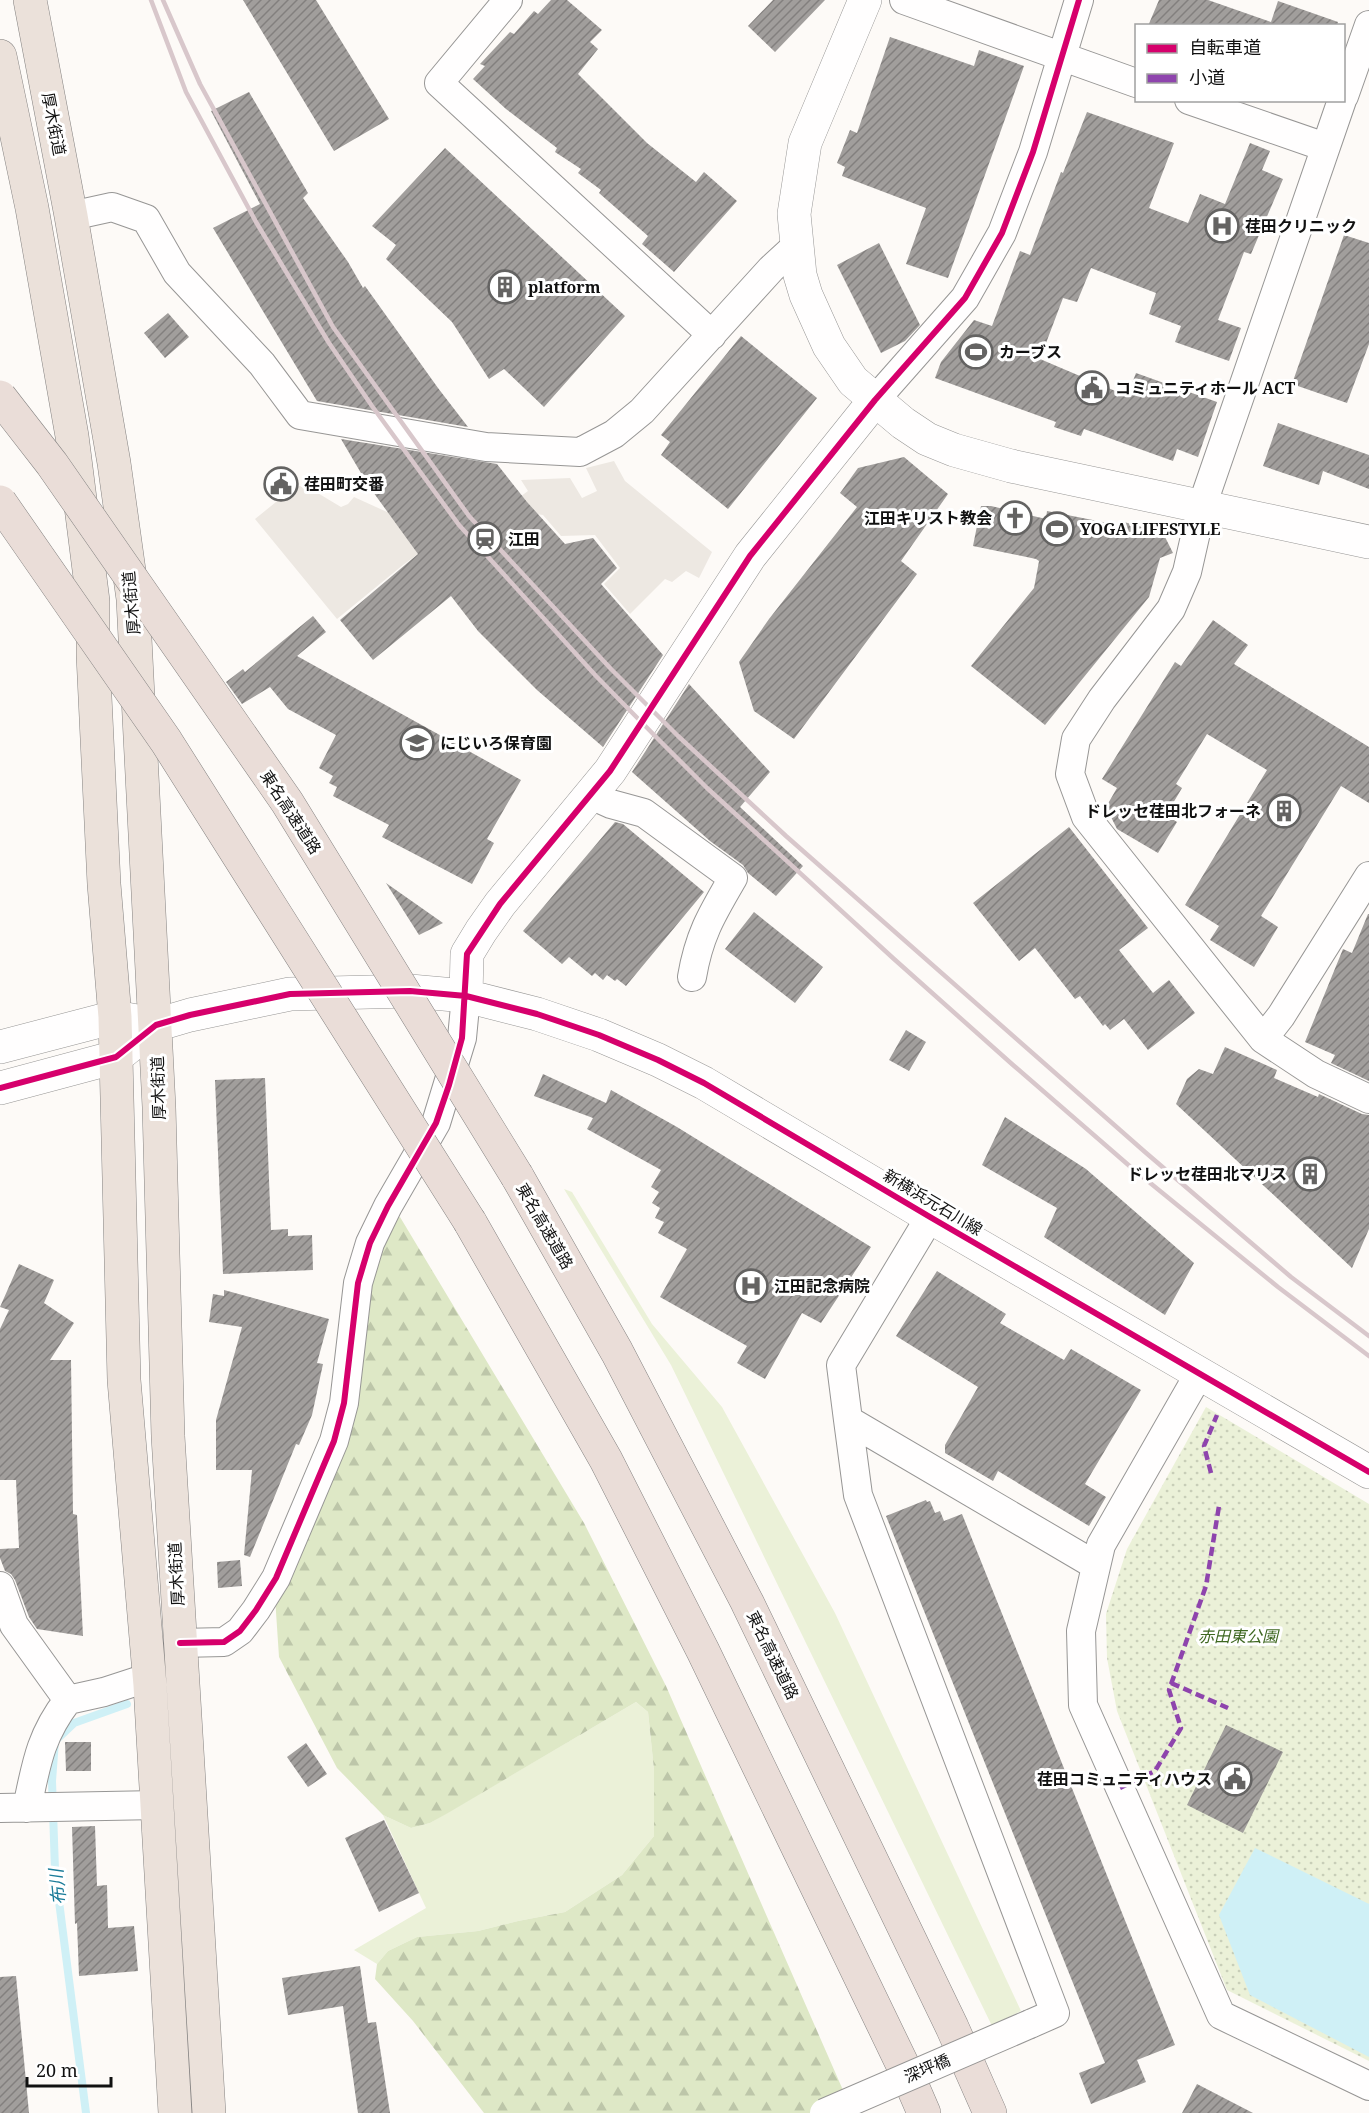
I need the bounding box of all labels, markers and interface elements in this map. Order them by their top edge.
legend [1135,24,1345,102]
text: 自転車道 [1189,35,1261,59]
text: 小道 [1189,65,1225,89]
street label: 厚木街道 [37,90,71,158]
hospital icon: 荏田クリニック [1204,208,1240,244]
place label: 荏田クリニック [1245,215,1357,237]
building icon: platform [487,269,523,305]
place label: platform [528,276,601,298]
sports icon: カーブス [958,334,994,370]
place label: カーブス [999,341,1062,363]
public building icon: コミュニティホール ACT [1074,370,1110,406]
place label: コミュニティホール ACT [1115,377,1296,399]
public building icon: 荏田町交番 [263,466,299,502]
place label: 荏田町交番 [304,473,384,495]
church icon: 江田キリスト教会 [997,500,1033,536]
place label: 江田キリスト教会 [864,507,992,529]
sports icon: YOGA LIFESTYLE [1039,511,1075,547]
place label: YOGA LIFESTYLE [1080,518,1220,540]
station icon: 江田 [467,521,503,557]
place label: 江田 [508,528,540,550]
street label: 厚木街道 [117,570,145,636]
school or university icon: にじいろ保育園 [399,725,435,761]
place label: にじいろ保育園 [440,732,552,754]
street label: 東名高速道路 [256,766,326,858]
building icon: ドレッセ荏田北フォーネ [1266,793,1302,829]
place label: ドレッセ荏田北フォーネ [1085,800,1261,822]
street label: 厚木街道 [146,1056,170,1120]
building icon: ドレッセ荏田北マリス [1292,1156,1328,1192]
place label: ドレッセ荏田北マリス [1127,1163,1287,1185]
street label: 新横浜元石川線 [879,1164,987,1240]
street label: 東名高速道路 [511,1179,579,1273]
hospital icon: 江田記念病院 [733,1268,769,1304]
place label: 江田記念病院 [774,1275,870,1297]
street label: 厚木街道 [163,1541,189,1607]
street label: 東名高速道路 [742,1607,804,1703]
park label: 赤田東公園 [1198,1625,1280,1647]
public building icon: 荏田コミュニティハウス [1217,1761,1253,1797]
place label: 荏田コミュニティハウス [1037,1768,1212,1790]
water label: 布川 [43,1866,71,1906]
street label: 深坪橋 [901,2048,953,2088]
scale bar [27,2050,111,2088]
text: 20 m [36,2058,78,2082]

